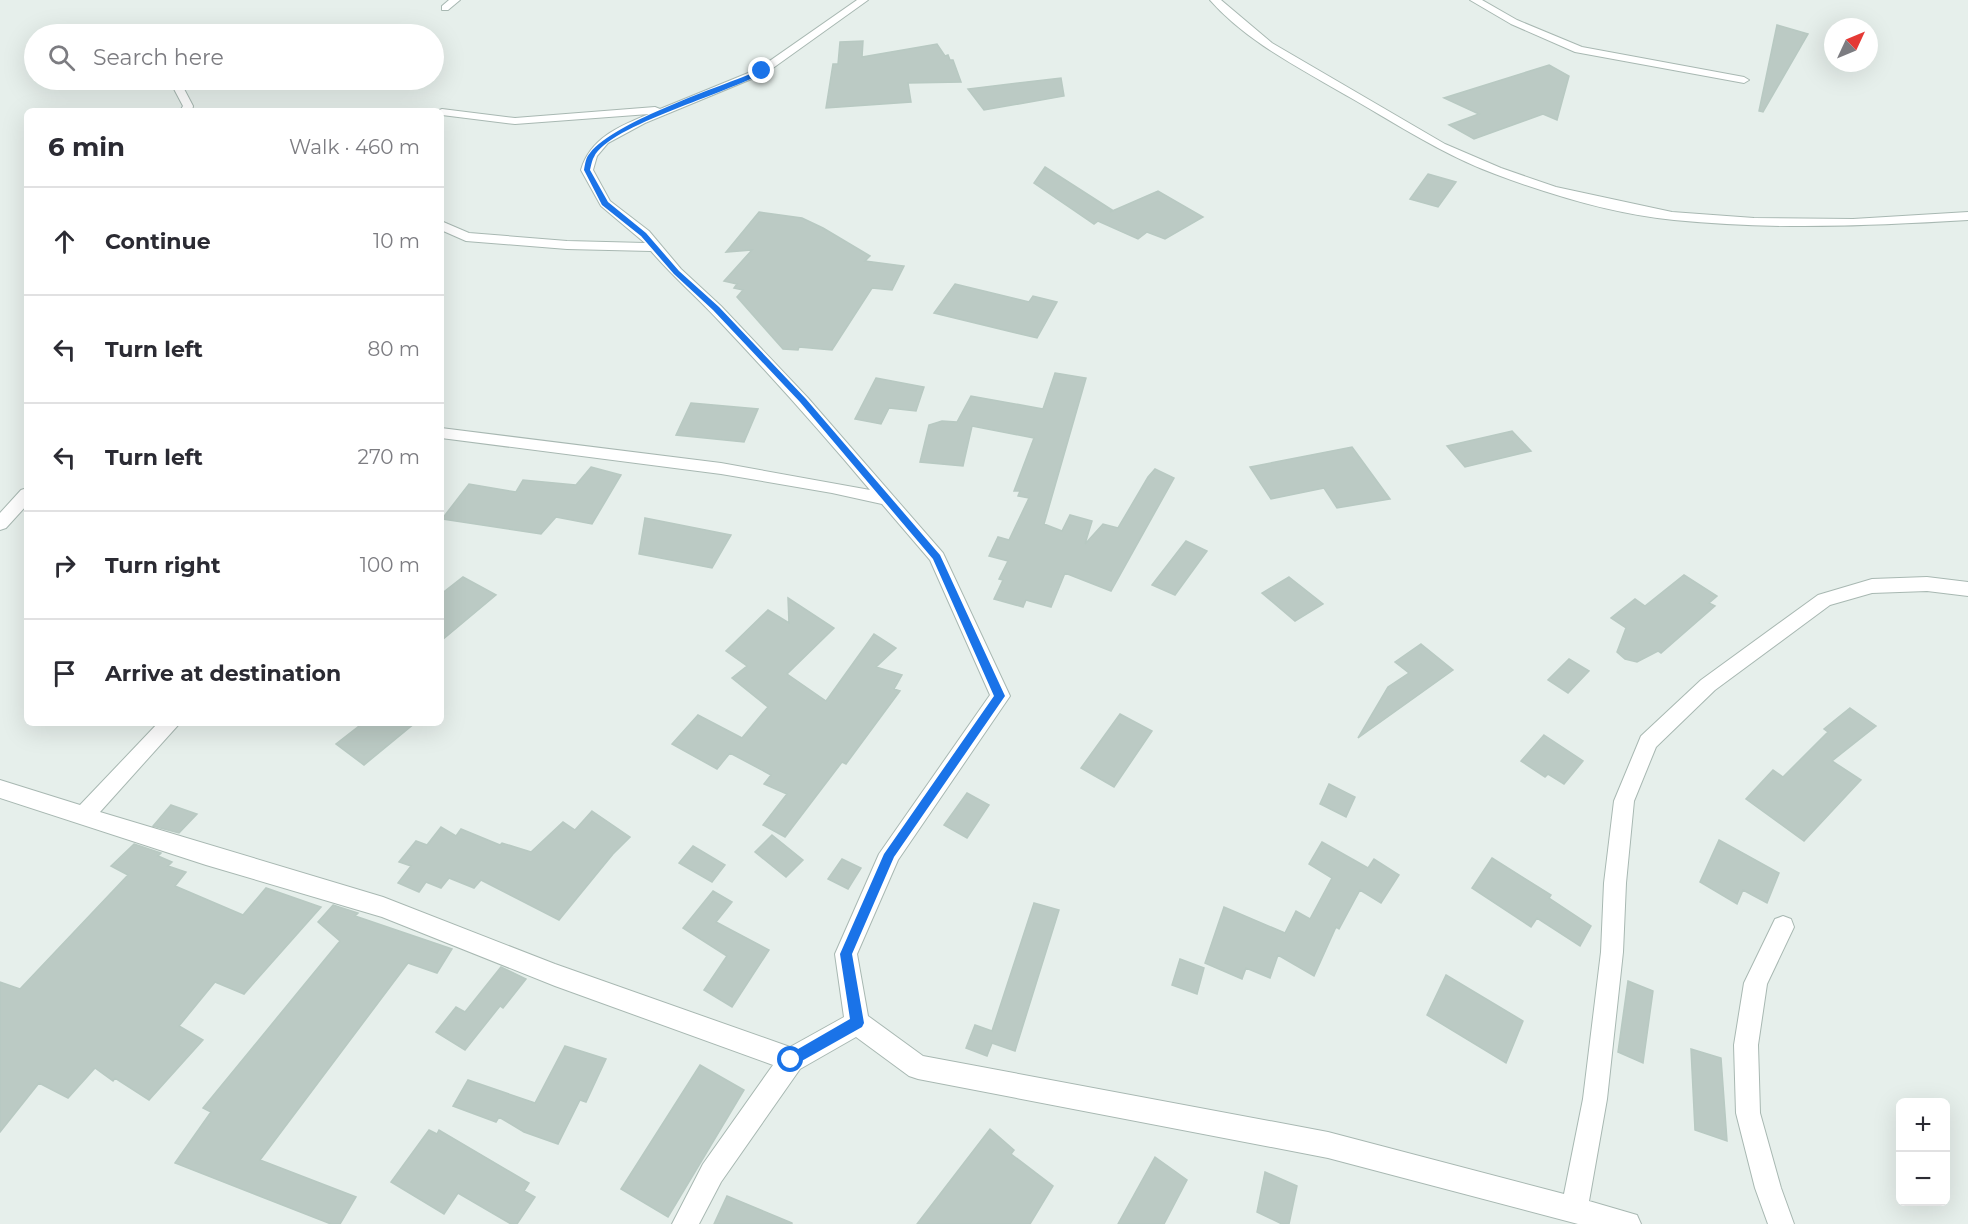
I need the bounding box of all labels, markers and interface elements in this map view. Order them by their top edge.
north arrow [1824,18,1878,72]
search box [24,24,444,90]
icon: search [45,41,78,74]
text: Search here [93,44,224,71]
route end [748,57,774,83]
text: 6 min [48,131,125,163]
text: Walk · 460 m [289,135,420,159]
icon: ahead [48,225,81,258]
text: Continue [105,228,211,255]
text: 10 m [373,229,420,253]
icon: left [48,333,81,366]
text: Turn left [105,336,203,363]
text: 80 m [368,337,420,361]
icon: left [48,441,81,474]
text: Turn left [105,444,203,471]
text: 270 m [358,445,420,469]
icon: right [48,549,81,582]
text: Turn right [105,552,220,579]
text: 100 m [360,553,420,577]
icon: arrive [48,657,81,690]
text: Arrive at destination [105,660,341,687]
route start [777,1046,803,1072]
map controls [1896,1098,1950,1206]
button: + [1896,1098,1950,1152]
button: − [1896,1152,1950,1206]

